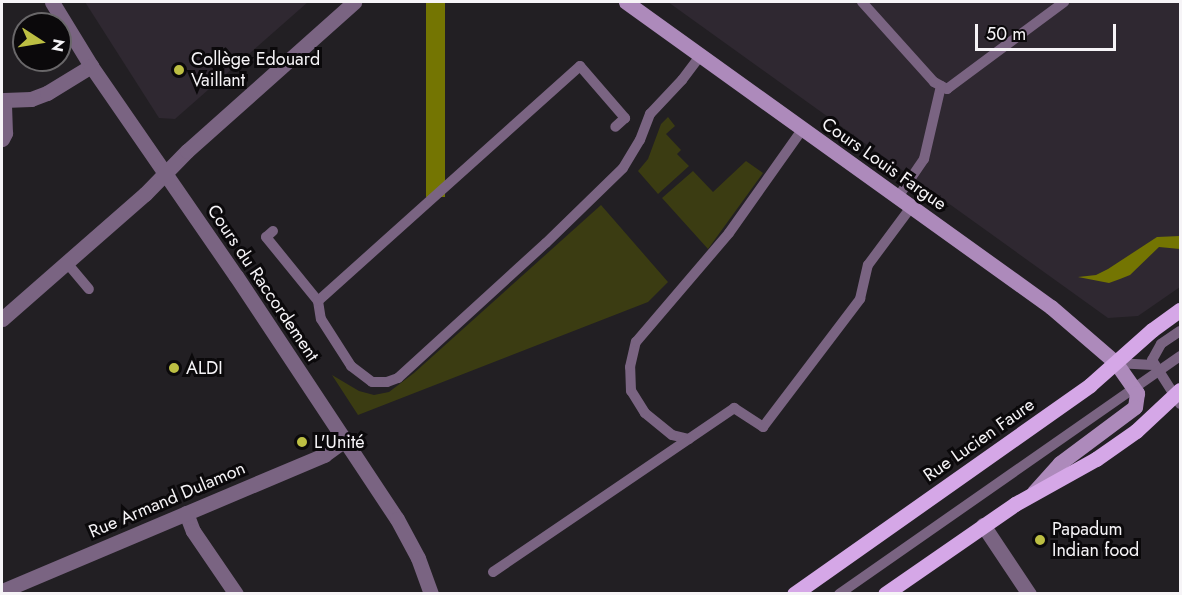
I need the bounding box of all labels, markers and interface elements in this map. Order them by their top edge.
north arrow [12,12,72,72]
scale bar [978,12,1119,50]
text: 50 m [986,21,1026,47]
text: N [46,37,71,54]
place label: Collège Edouard Vaillant [191,49,320,92]
marker: Collège Edouard Vaillant [172,63,186,77]
street label: Cours Louis Fargue [818,113,950,215]
street label: Cours du Raccordement [203,201,323,365]
place label: ALDI [186,357,223,379]
marker: ALDI [167,361,181,375]
street label: Rue Lucien Faure [919,394,1039,486]
place label: L'Unité [314,431,365,453]
marker: L'Unité [295,435,309,449]
street label: Rue Armand Dulamon [86,457,248,543]
place label: Papadum Indian food [1052,519,1139,562]
marker: Papadum Indian food [1033,533,1047,547]

